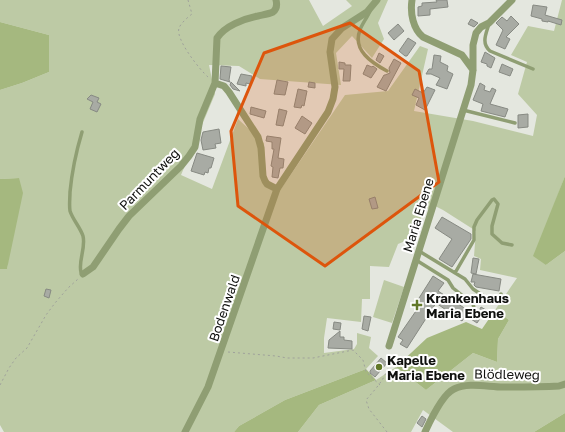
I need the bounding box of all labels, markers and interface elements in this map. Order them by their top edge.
street label: Parmuntweg [116,145,182,213]
street label: Maria Ebene [399,176,437,254]
street label: Bodenwald [205,273,243,343]
place label: Krankenhaus Maria Ebene [426,290,509,321]
marker: Krankenhaus Maria Ebene [411,299,423,311]
place label: Kapelle Maria Ebene [387,352,465,383]
marker: Kapelle Maria Ebene [374,362,384,372]
street label: Blödleweg [474,365,540,383]

